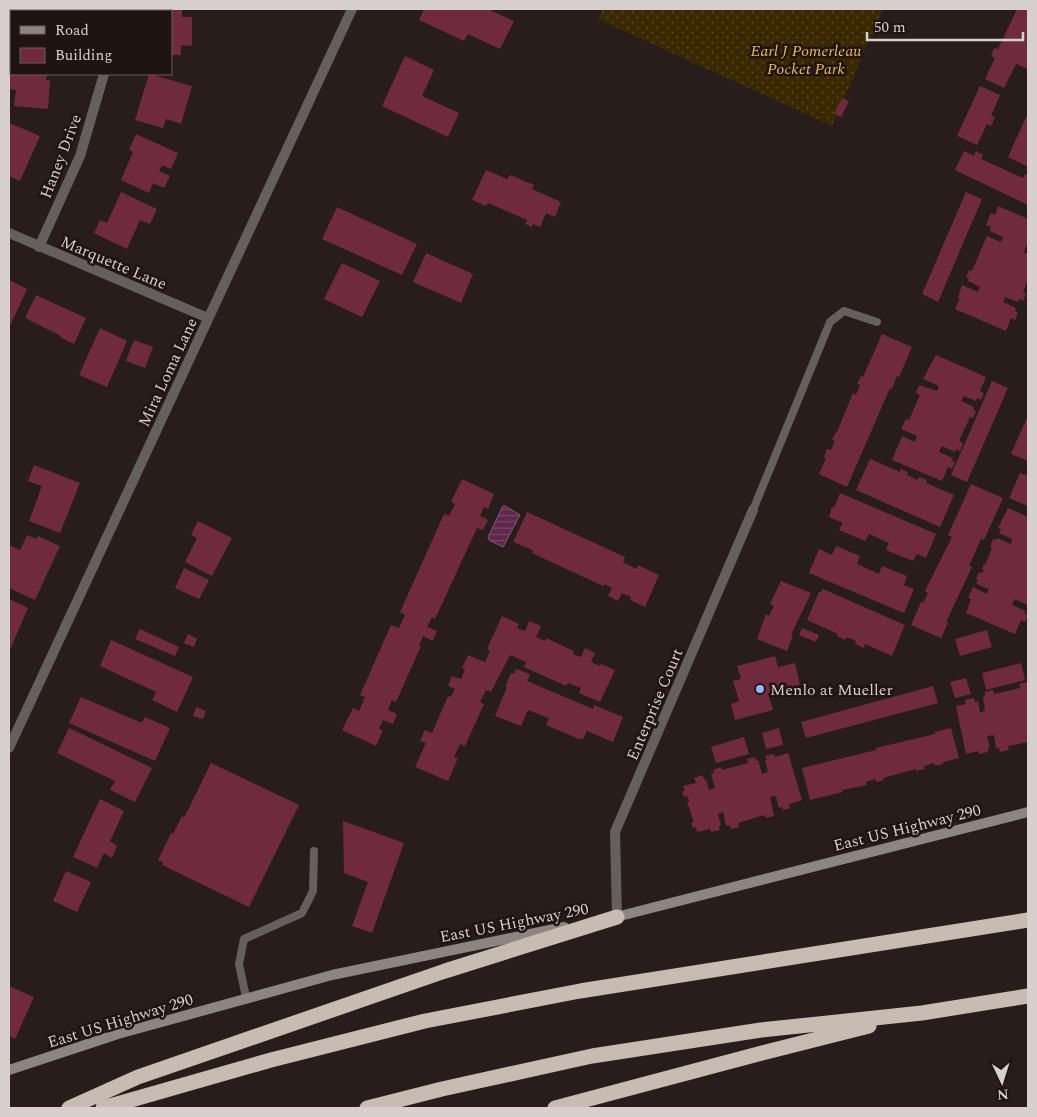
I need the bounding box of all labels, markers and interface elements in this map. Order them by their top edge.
legend [10,10,172,75]
scale bar [867,10,1023,42]
text: 50 m [874,16,906,39]
text: Road [55,19,89,42]
park label: Earl J Pomerleau Pocket Park [751,39,862,81]
text: Building [55,44,112,67]
street label: Haney Drive [34,111,88,202]
street label: Marquette Lane [57,230,170,296]
street label: Mira Loma Lane [132,314,204,431]
street label: Enterprise Court [620,644,690,764]
place label: Menlo at Mueller [770,678,893,702]
marker: Menlo at Mueller [754,683,766,695]
street label: East US Highway 290 [831,798,984,858]
street label: East US Highway 290 [438,897,591,949]
street label: East US Highway 290 [44,987,196,1055]
north arrow [977,1057,1027,1107]
text: N [996,1084,1009,1105]

